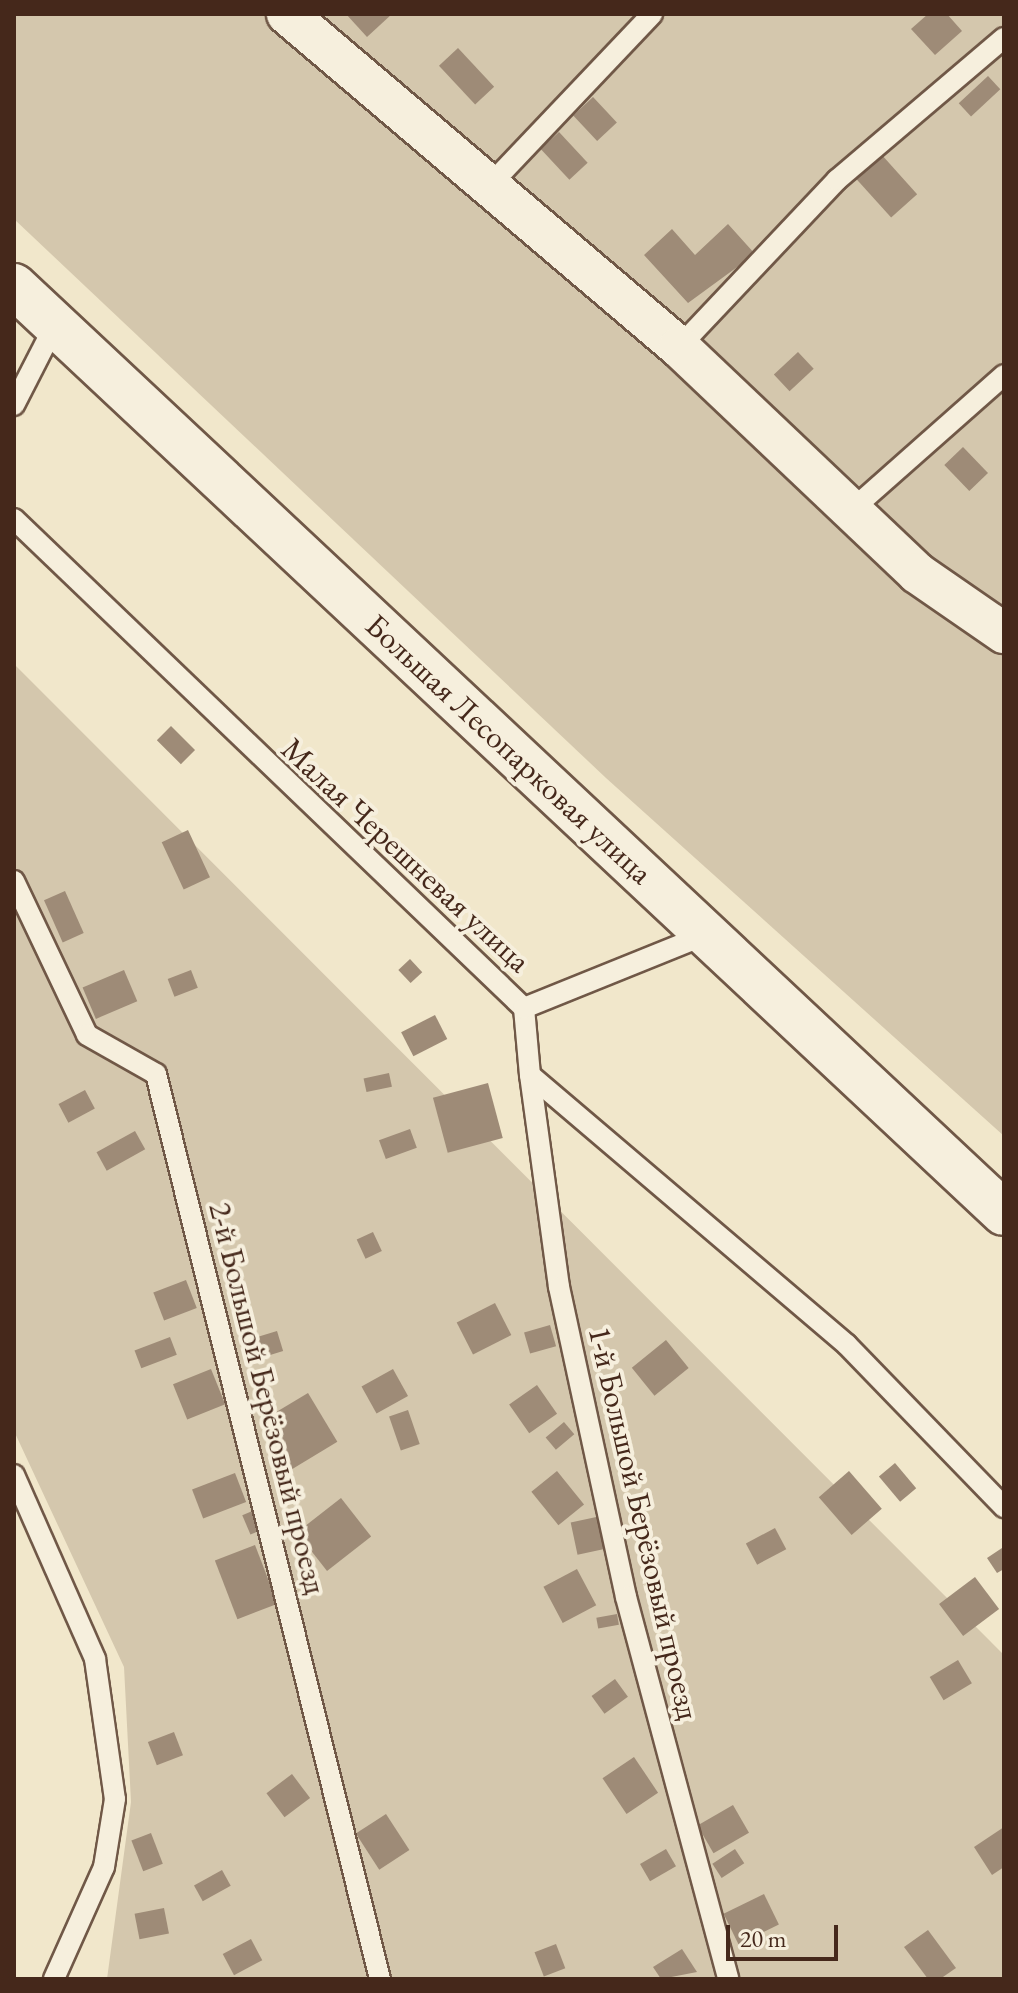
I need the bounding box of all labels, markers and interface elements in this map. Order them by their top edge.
street label: Большая Лесопарковая улица [358,606,660,892]
street label: Малая Черешневая улица [274,730,538,980]
street label: 2-й Большой Берёзовый проезд [201,1198,335,1598]
street label: 1-й Большой Берёзовый проезд [580,1323,708,1723]
scale bar [730,1909,842,1959]
text: 20 m [740,1923,787,1954]

